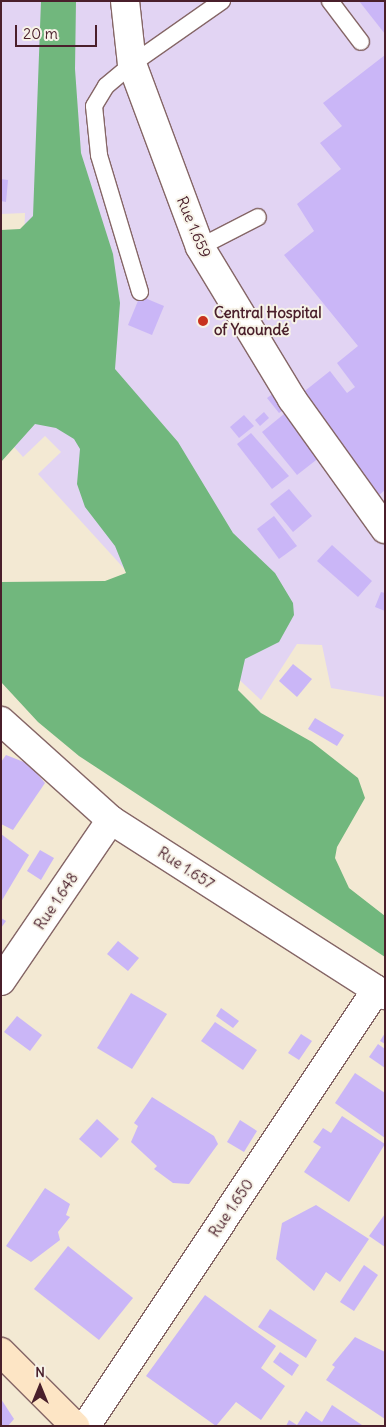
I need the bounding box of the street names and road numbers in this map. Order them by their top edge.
street label: Rue 1.659 [173,194,215,260]
street label: Rue 1.657 [154,843,218,893]
street label: Rue 1.648 [30,869,82,933]
street label: Rue 1.650 [205,1176,257,1240]

